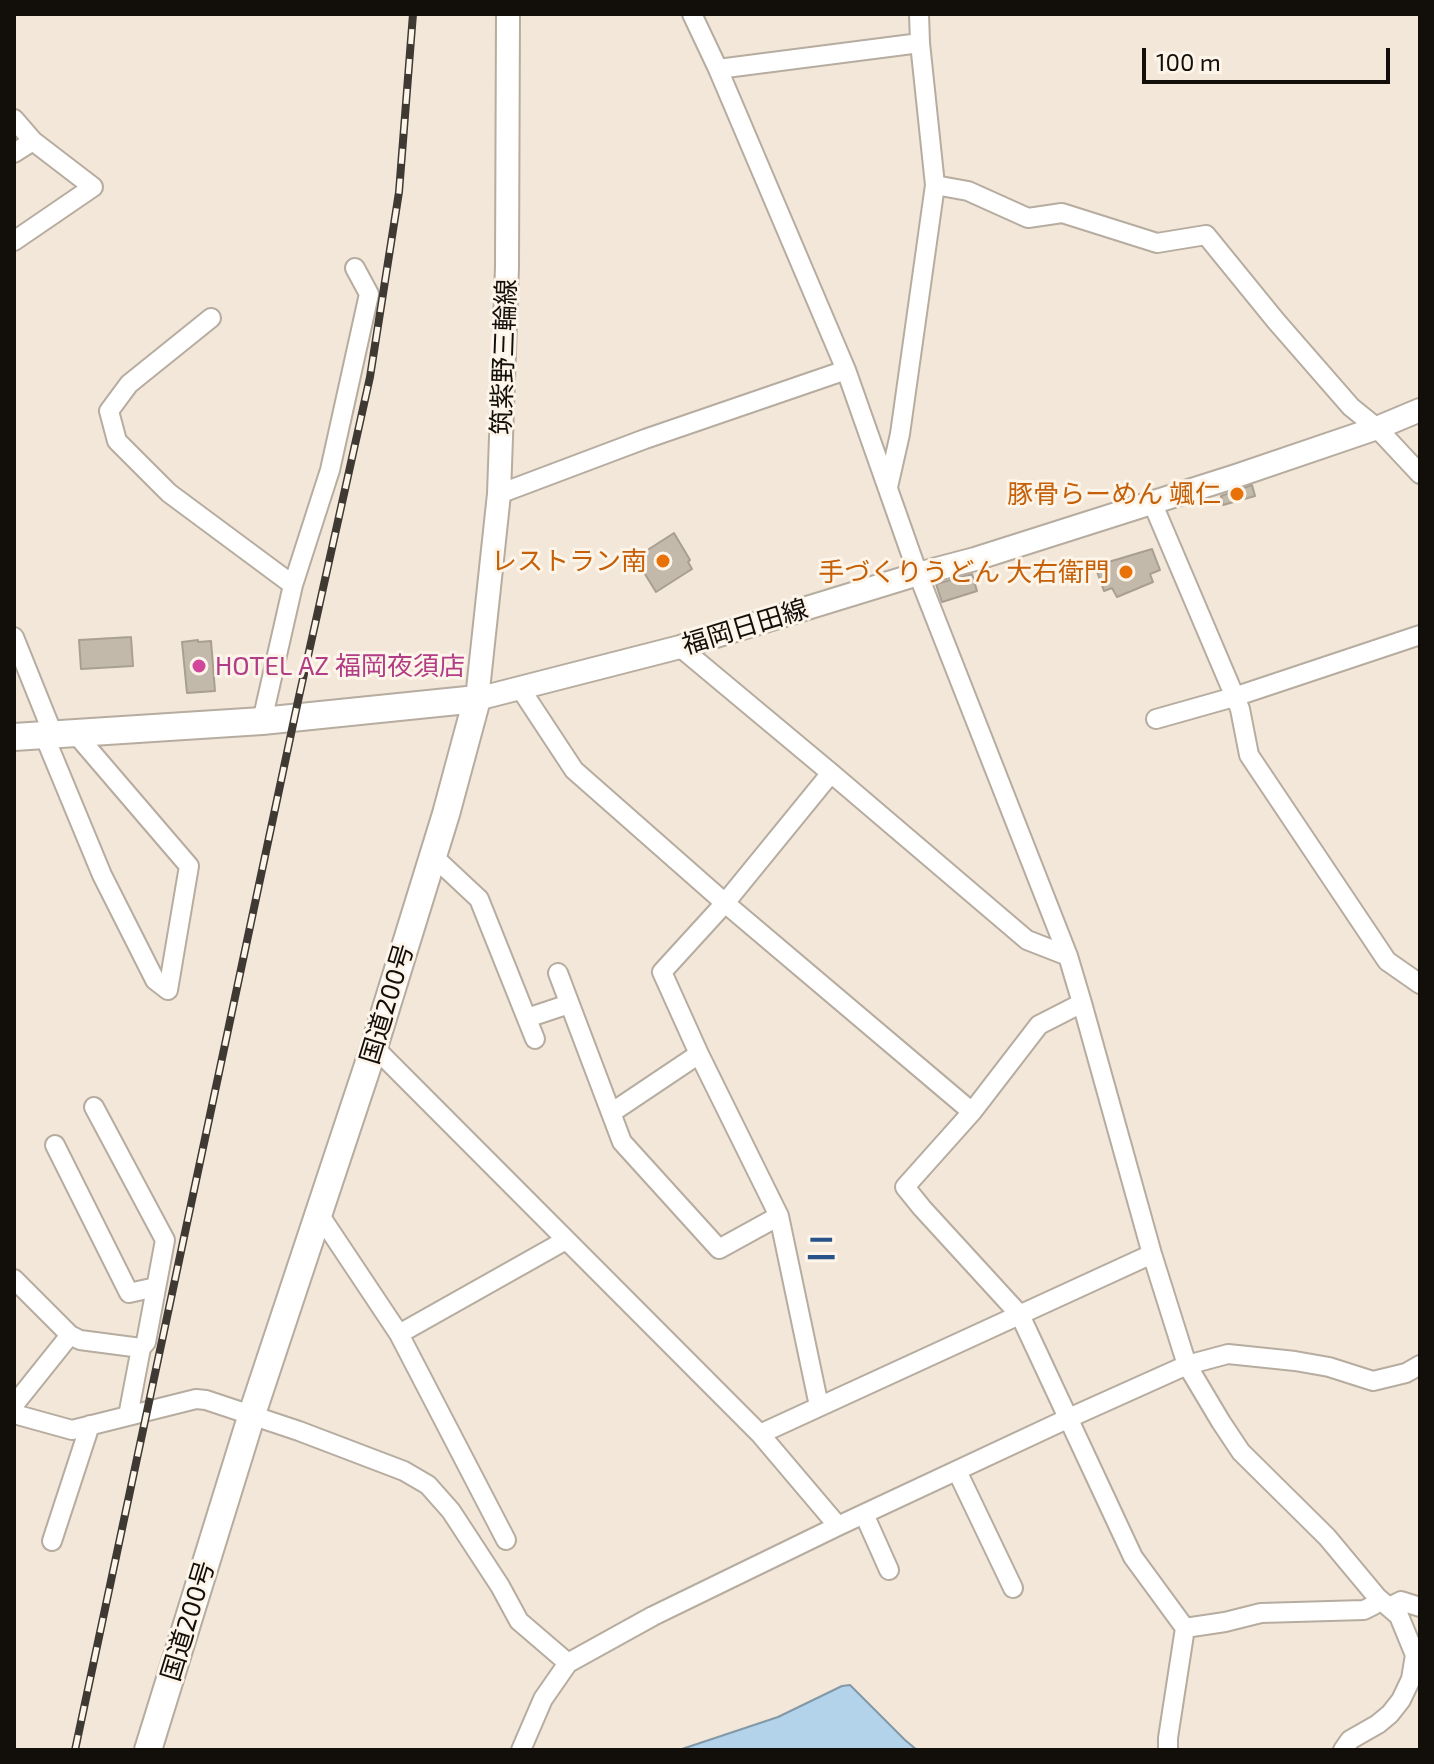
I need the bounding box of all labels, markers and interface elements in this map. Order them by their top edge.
scale bar [1146,32,1394,82]
text: 100 m [1156,47,1221,76]
street label: 筑紫野三輪線 [486,279,522,435]
place label: 豚骨らーめん 颯仁 [1007,478,1221,510]
marker: 豚骨らーめん 颯仁 [1228,485,1246,503]
place label: レストラン南 [491,545,647,577]
marker: レストラン南 [654,552,672,570]
place label: 手づくりうどん 大右衛門 [818,556,1110,588]
marker: 手づくりうどん 大右衛門 [1117,563,1135,581]
street label: 福岡日田線 [678,593,812,661]
place label: HOTEL AZ 福岡夜須店 [215,650,465,682]
marker: HOTEL AZ 福岡夜須店 [190,657,208,675]
street label: 国道200号 [354,940,420,1068]
district label: 二 [806,1231,836,1267]
street label: 国道200号 [155,1557,221,1685]

